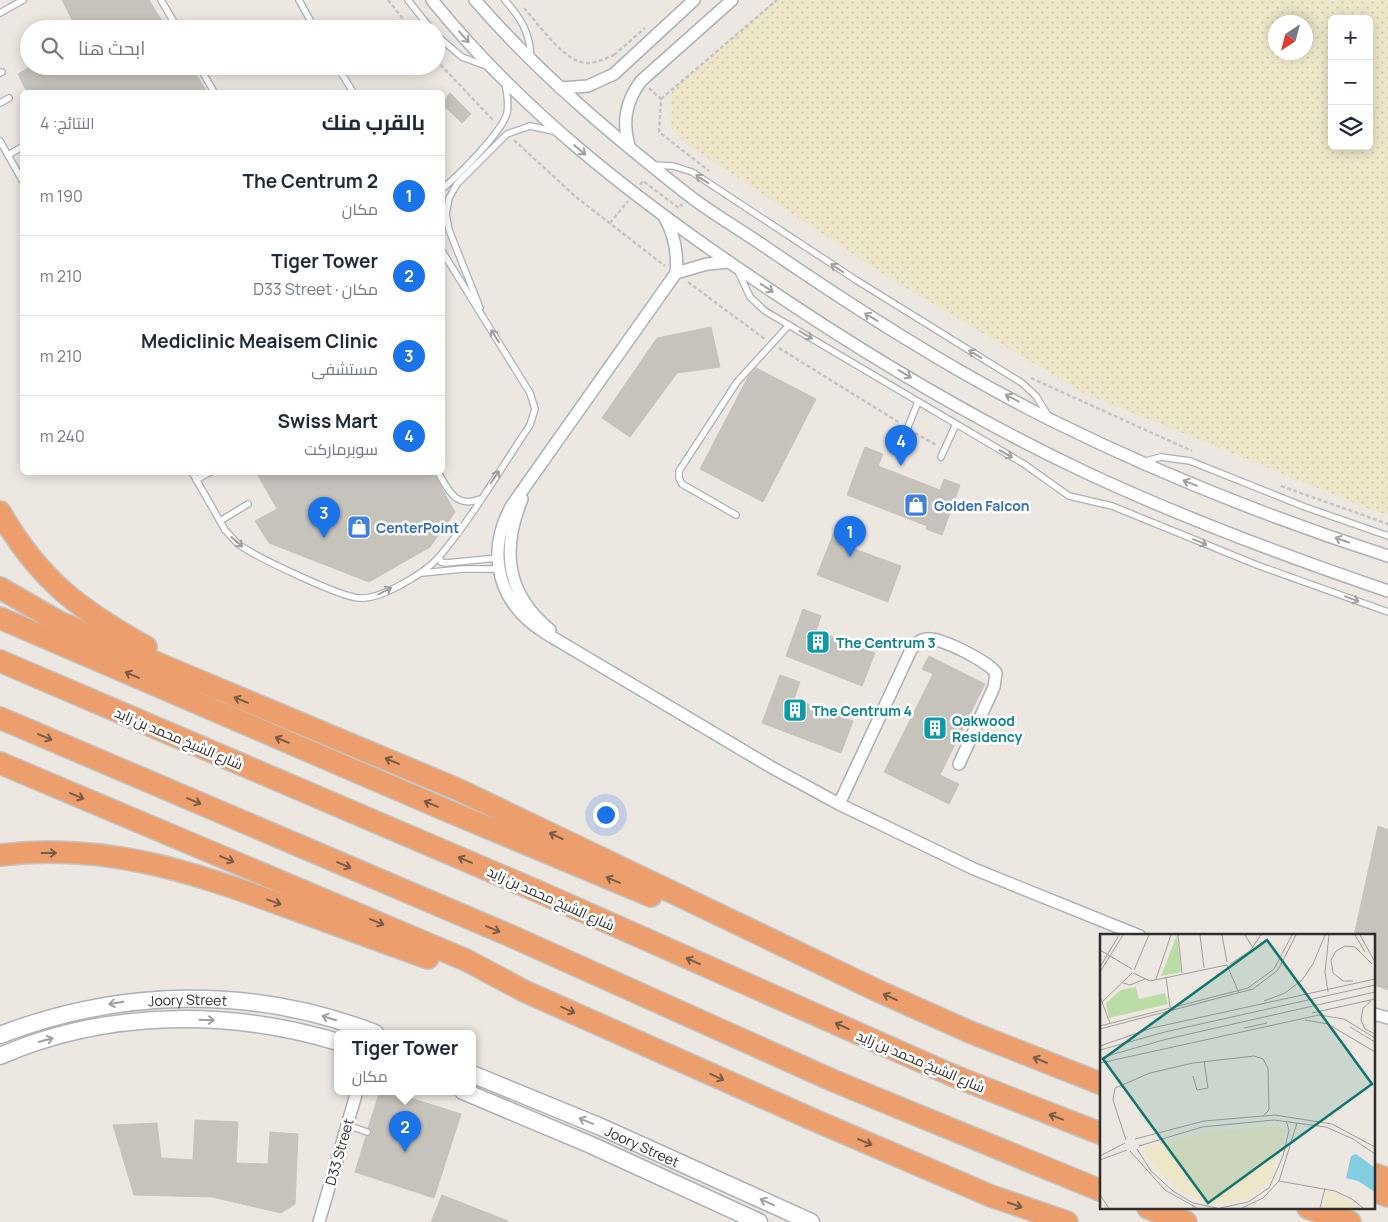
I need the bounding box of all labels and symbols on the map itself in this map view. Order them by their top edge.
north arrow [1268,15,1313,60]
one-way arrow [458,30,470,43]
one-way arrow [574,144,587,156]
one-way arrow [695,173,709,184]
one-way arrow [831,263,845,273]
one-way arrow [760,283,774,293]
one-way arrow [865,311,879,321]
one-way arrow [490,330,500,344]
one-way arrow [799,331,813,341]
one-way arrow [969,349,983,359]
one-way arrow [897,370,911,380]
one-way arrow [1004,393,1019,403]
pin: 4 [885,425,917,466]
one-way arrow [998,450,1013,460]
one-way arrow [490,470,500,484]
one-way arrow [1183,477,1198,487]
shop icon: Golden Falcon [903,492,929,518]
place label: Golden Falcon [934,496,1030,515]
pin: 3 [308,497,340,538]
shop icon: CenterPoint [346,514,372,540]
pin: 1 [834,516,866,557]
place label: CenterPoint [376,518,459,537]
one-way arrow [1335,535,1350,544]
one-way arrow [230,537,243,548]
one-way arrow [1192,537,1207,547]
one-way arrow [377,586,392,596]
one-way arrow [1344,595,1359,604]
building icon: The Centrum 3 [805,629,831,655]
place label: The Centrum 3 [836,633,936,652]
one-way arrow [125,670,140,680]
one-way arrow [234,695,250,704]
building icon: The Centrum 4 [782,697,808,723]
place label: The Centrum 4 [812,701,912,720]
street label: شارع الشيخ محمد بن زايد [112,702,246,774]
place label: Oakwood Residency [952,711,1022,746]
building icon: Oakwood Residency [922,715,948,741]
one-way arrow [37,733,52,743]
one-way arrow [275,734,290,744]
one-way arrow [385,755,400,765]
one-way arrow [69,792,84,801]
one-way arrow [186,797,201,807]
one-way arrow [424,799,439,808]
your location [593,802,619,828]
one-way arrow [549,831,564,840]
one-way arrow [40,848,56,858]
one-way arrow [219,855,234,864]
one-way arrow [457,855,472,864]
one-way arrow [336,861,351,870]
street label: شارع الشيخ محمد بن زايد [484,861,618,935]
one-way arrow [606,875,621,885]
one-way arrow [266,898,281,907]
one-way arrow [369,918,384,927]
one-way arrow [485,924,500,934]
inset map [1100,934,1376,1210]
one-way arrow [686,955,701,965]
street label: Joory Street [147,989,228,1010]
one-way arrow [883,991,898,1001]
one-way arrow [109,998,125,1008]
one-way arrow [560,1006,575,1016]
one-way arrow [322,1012,338,1022]
one-way arrow [198,1015,214,1024]
one-way arrow [835,1021,850,1031]
street label: شارع الشيخ محمد بن زايد [854,1025,988,1097]
one-way arrow [38,1035,54,1044]
one-way arrow [1033,1055,1048,1064]
one-way arrow [709,1072,724,1082]
pin: 2 [389,1111,421,1152]
one-way arrow [1049,1112,1064,1121]
street label: D33 Street [320,1116,358,1188]
one-way arrow [579,1116,595,1125]
street label: Joory Street [602,1121,683,1171]
one-way arrow [857,1138,872,1148]
one-way arrow [760,1197,775,1206]
one-way arrow [1007,1200,1023,1210]

